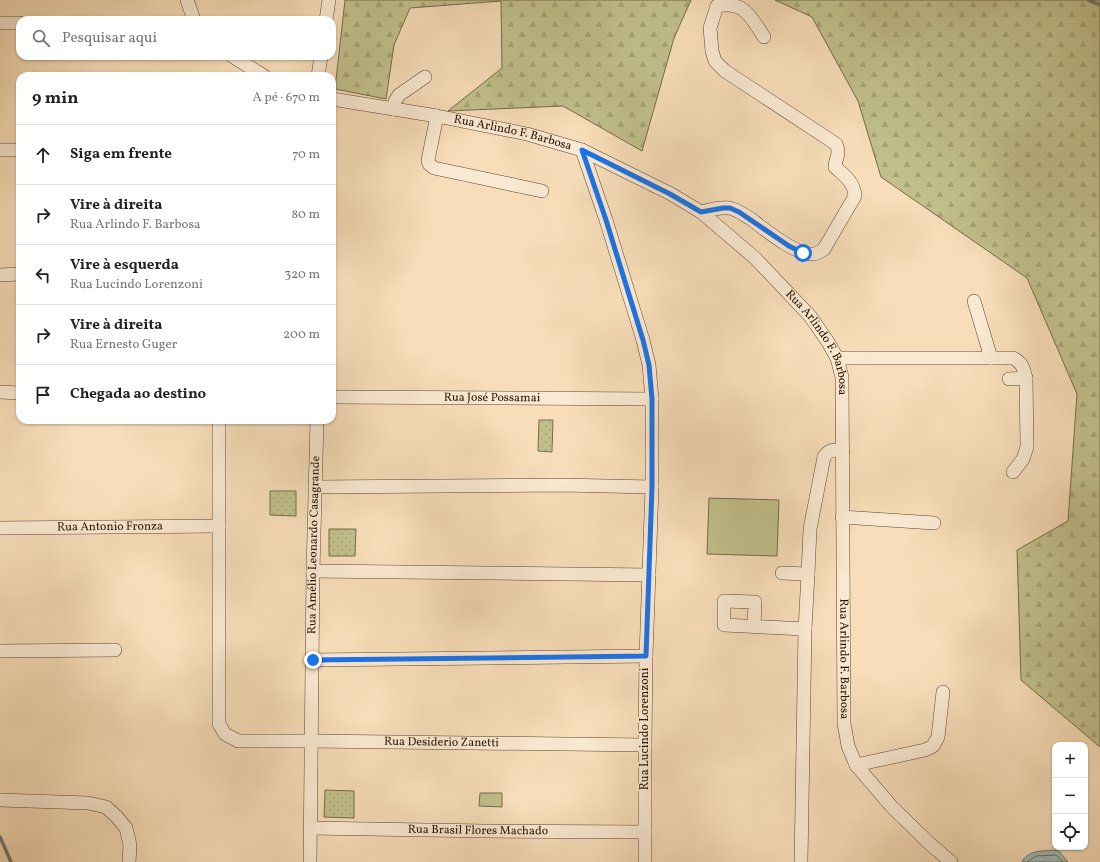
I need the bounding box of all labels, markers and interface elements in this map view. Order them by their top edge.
search box [16,16,336,60]
icon: search [30,27,52,49]
text: Pesquisar aqui [62,28,157,49]
text: 9 min [32,87,78,110]
text: A pé · 670 m [253,89,320,107]
street label: Rua Arlindo F. Barbosa [452,112,574,155]
icon: ahead [32,144,54,166]
text: Siga em frente [70,144,172,165]
text: 70 m [292,146,320,164]
text: Vire à direita [70,195,162,216]
icon: right [32,204,54,226]
text: 80 m [291,206,320,224]
text: Rua Arlindo F. Barbosa [70,216,201,234]
route start [794,244,812,262]
text: Vire à esquerda [70,255,179,276]
icon: left [32,264,54,286]
text: 320 m [285,266,320,284]
text: Rua Lucindo Lorenzoni [70,276,203,294]
street label: Rua Arlindo F. Barbosa [782,287,850,395]
text: Vire à direita [70,315,162,336]
icon: right [32,324,54,346]
text: 200 m [283,326,320,344]
text: Rua Ernesto Guger [70,336,177,354]
icon: arrive [32,384,54,406]
text: Chegada ao destino [70,384,206,405]
street label: Rua José Possamai [444,390,541,406]
street label: Rua Amélio Leonardo Casagrande [304,455,324,634]
street label: Rua Antonio Fronza [57,519,163,535]
street label: Rua Arlindo F. Barbosa [835,598,852,719]
route end [304,651,322,669]
street label: Rua Lucindo Lorenzoni [637,667,653,790]
street label: Rua Desiderio Zanetti [384,734,499,751]
map controls [1052,742,1088,850]
button: + [1052,742,1088,778]
button: − [1052,778,1088,814]
button: locate [1052,814,1088,850]
street label: Rua Brasil Flores Machado [408,822,548,839]

